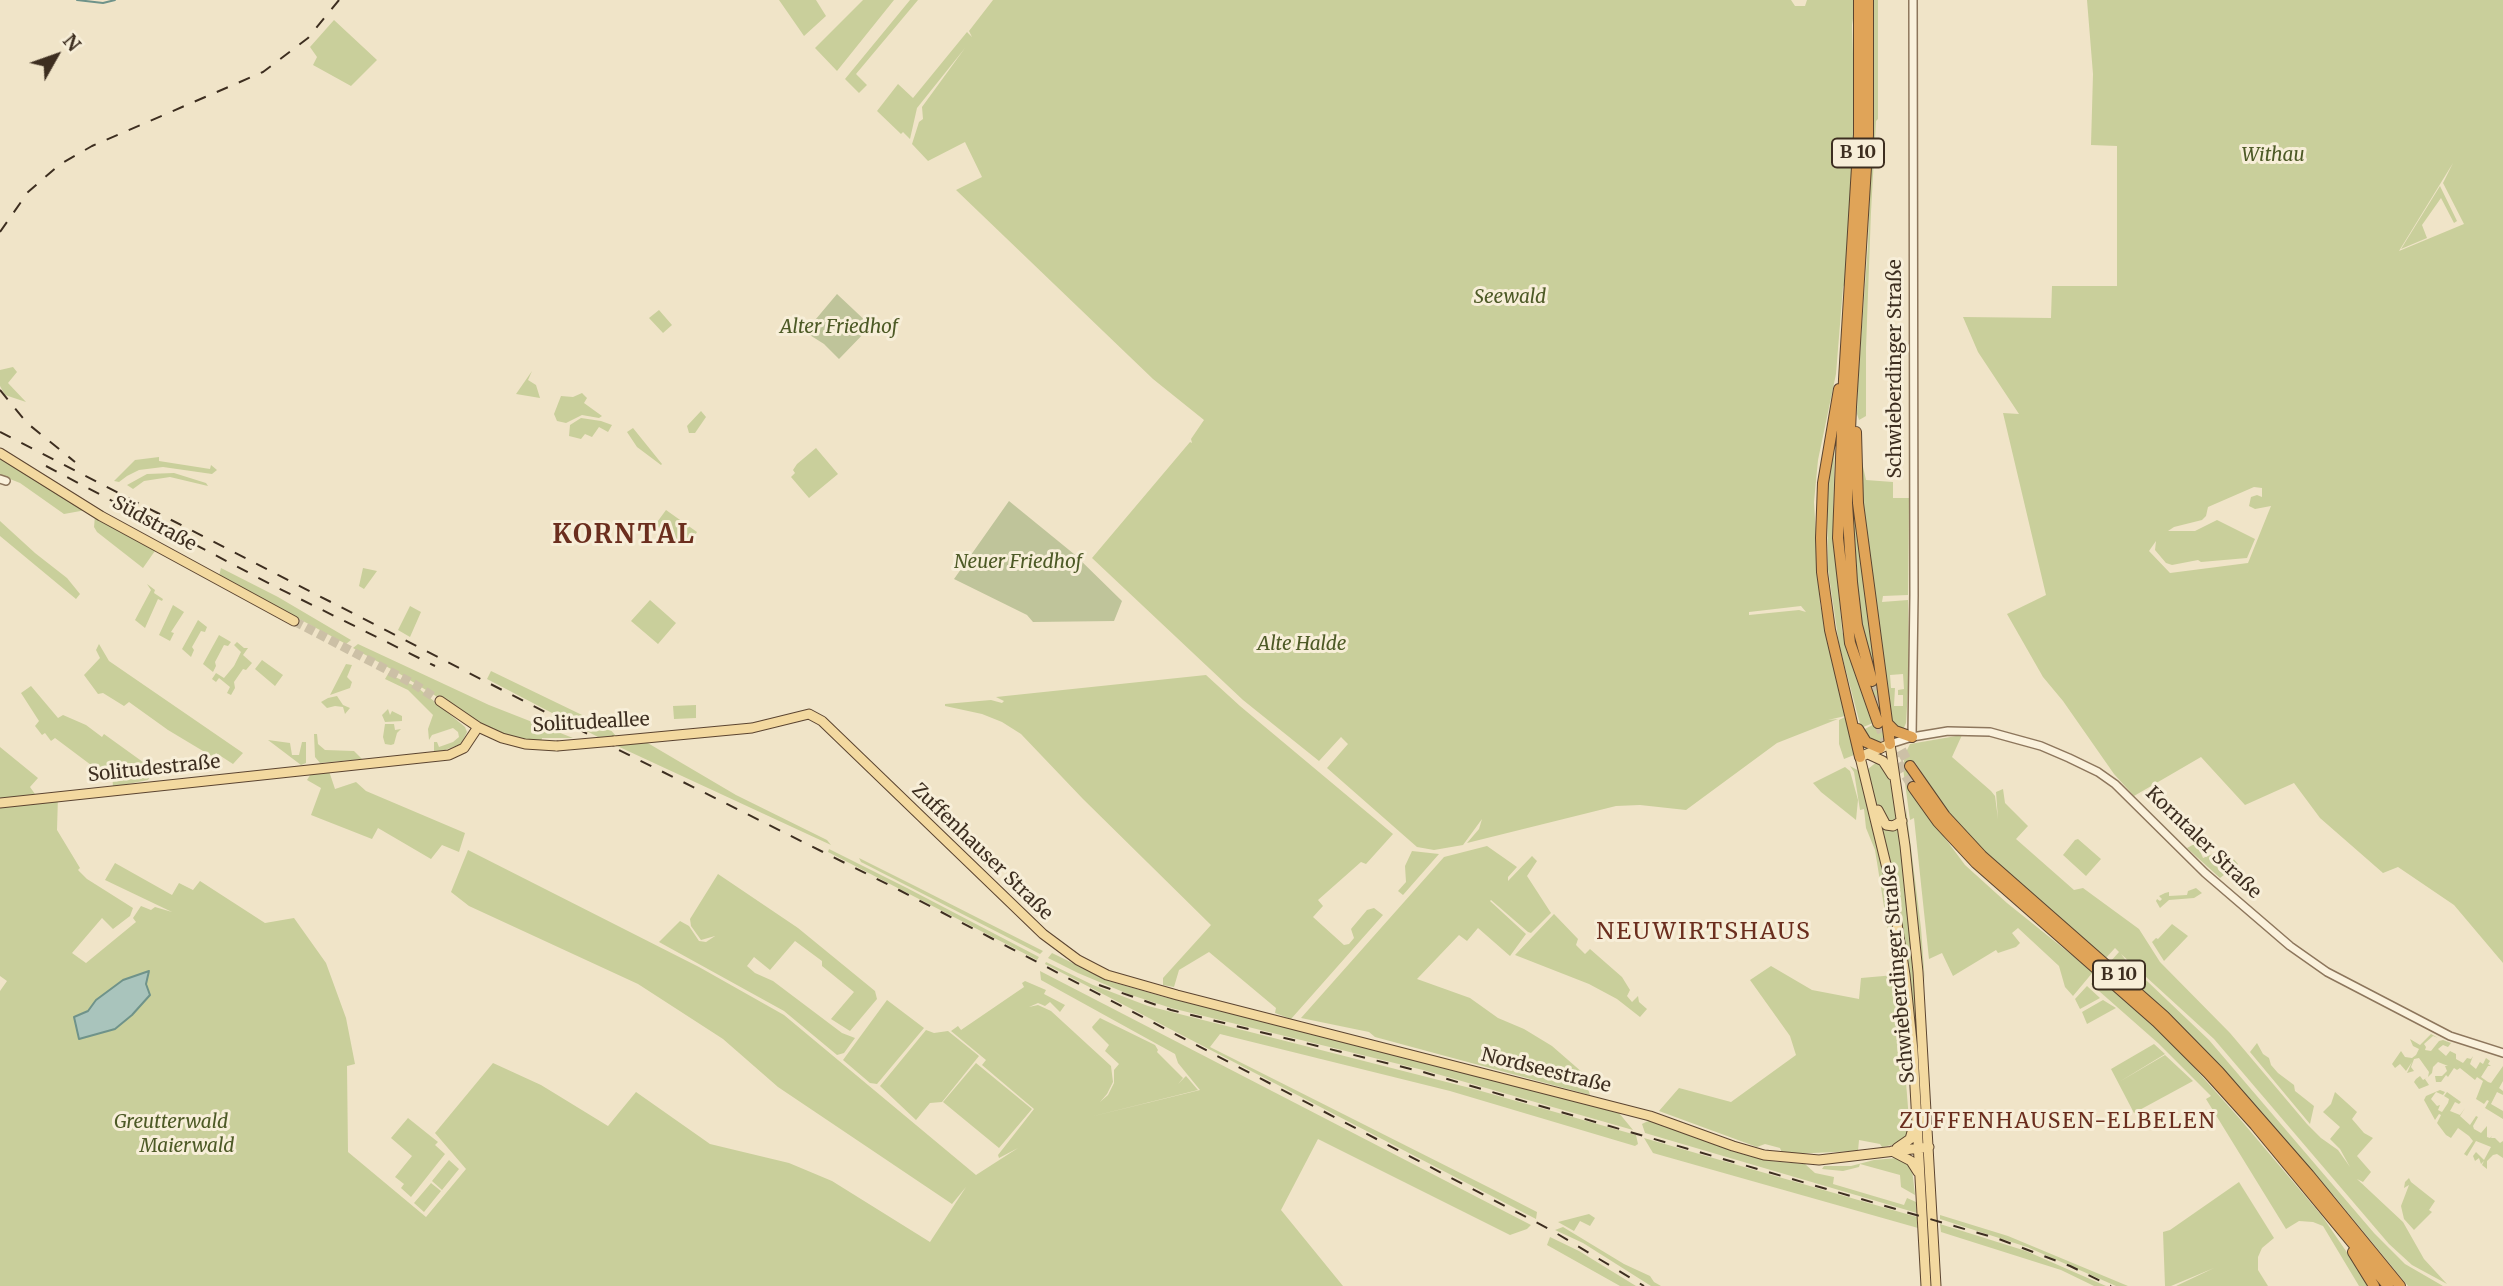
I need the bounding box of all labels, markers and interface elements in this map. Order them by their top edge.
north arrow [21,21,91,91]
text: N [58,29,86,56]
road number: B 10 [1832,138,1884,168]
park label: Withau [2241,145,2305,167]
street label: Schwieberdinger Straße [1885,259,1907,479]
park label: Seewald [1474,287,1546,309]
park label: Alter Friedhof [780,317,898,339]
street label: Südstraße [108,492,200,556]
district label: KORNTAL [553,520,695,552]
park label: Neuer Friedhof [954,552,1082,574]
park label: Alte Halde [1258,634,1346,656]
street label: Solitudeallee [532,709,650,737]
street label: Solitudestraße [87,751,221,787]
street label: Zuffenhauser Straße [907,779,1057,925]
street label: Korntaler Straße [2141,782,2265,904]
street label: Schwieberdinger Straße [1878,864,1920,1084]
district label: NEUWIRTSHAUS [1598,918,1810,946]
road number: B 10 [2093,960,2145,990]
street label: Nordseestraße [1479,1044,1613,1098]
district label: ZUFFENHAUSEN-ELBELEN [1902,1109,2214,1135]
park label: Greutterwald [114,1112,228,1134]
park label: Maierwald [140,1136,234,1158]

